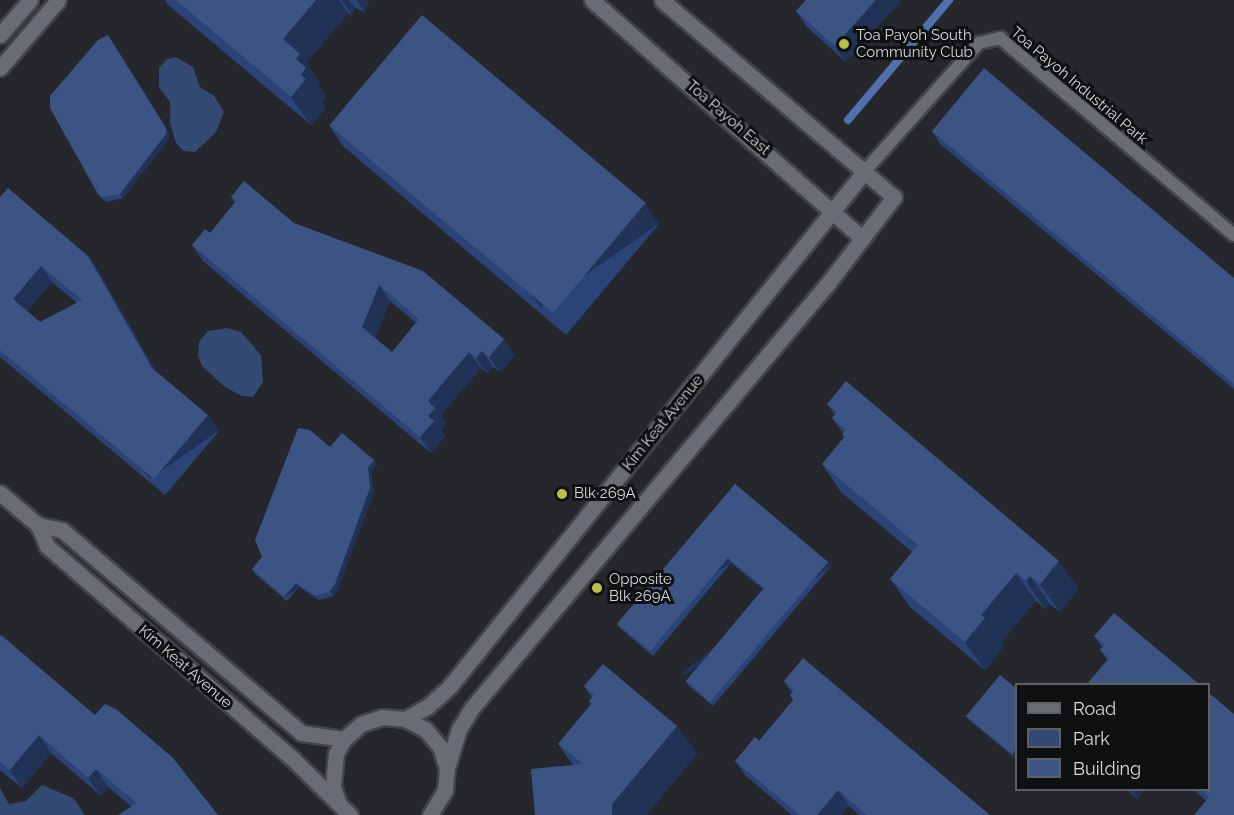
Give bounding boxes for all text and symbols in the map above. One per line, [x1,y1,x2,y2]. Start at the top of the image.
street label: Toa Payoh Industrial Park [1007,23,1151,149]
place label: Toa Payoh South Community Club [856,26,973,61]
marker: Toa Payoh South Community Club [837,37,851,51]
street label: Toa Payoh East [683,77,773,159]
street label: Kim Keat Avenue [619,371,707,475]
place label: Blk 269A [574,485,636,503]
marker: Blk 269A [555,487,569,501]
place label: Opposite Blk 269A [609,570,672,605]
marker: Opposite Blk 269A [590,581,604,595]
street label: Kim Keat Avenue [135,621,235,713]
legend [1015,683,1210,791]
text: Road [1073,698,1116,719]
text: Park [1073,728,1110,749]
text: Building [1073,758,1141,779]

